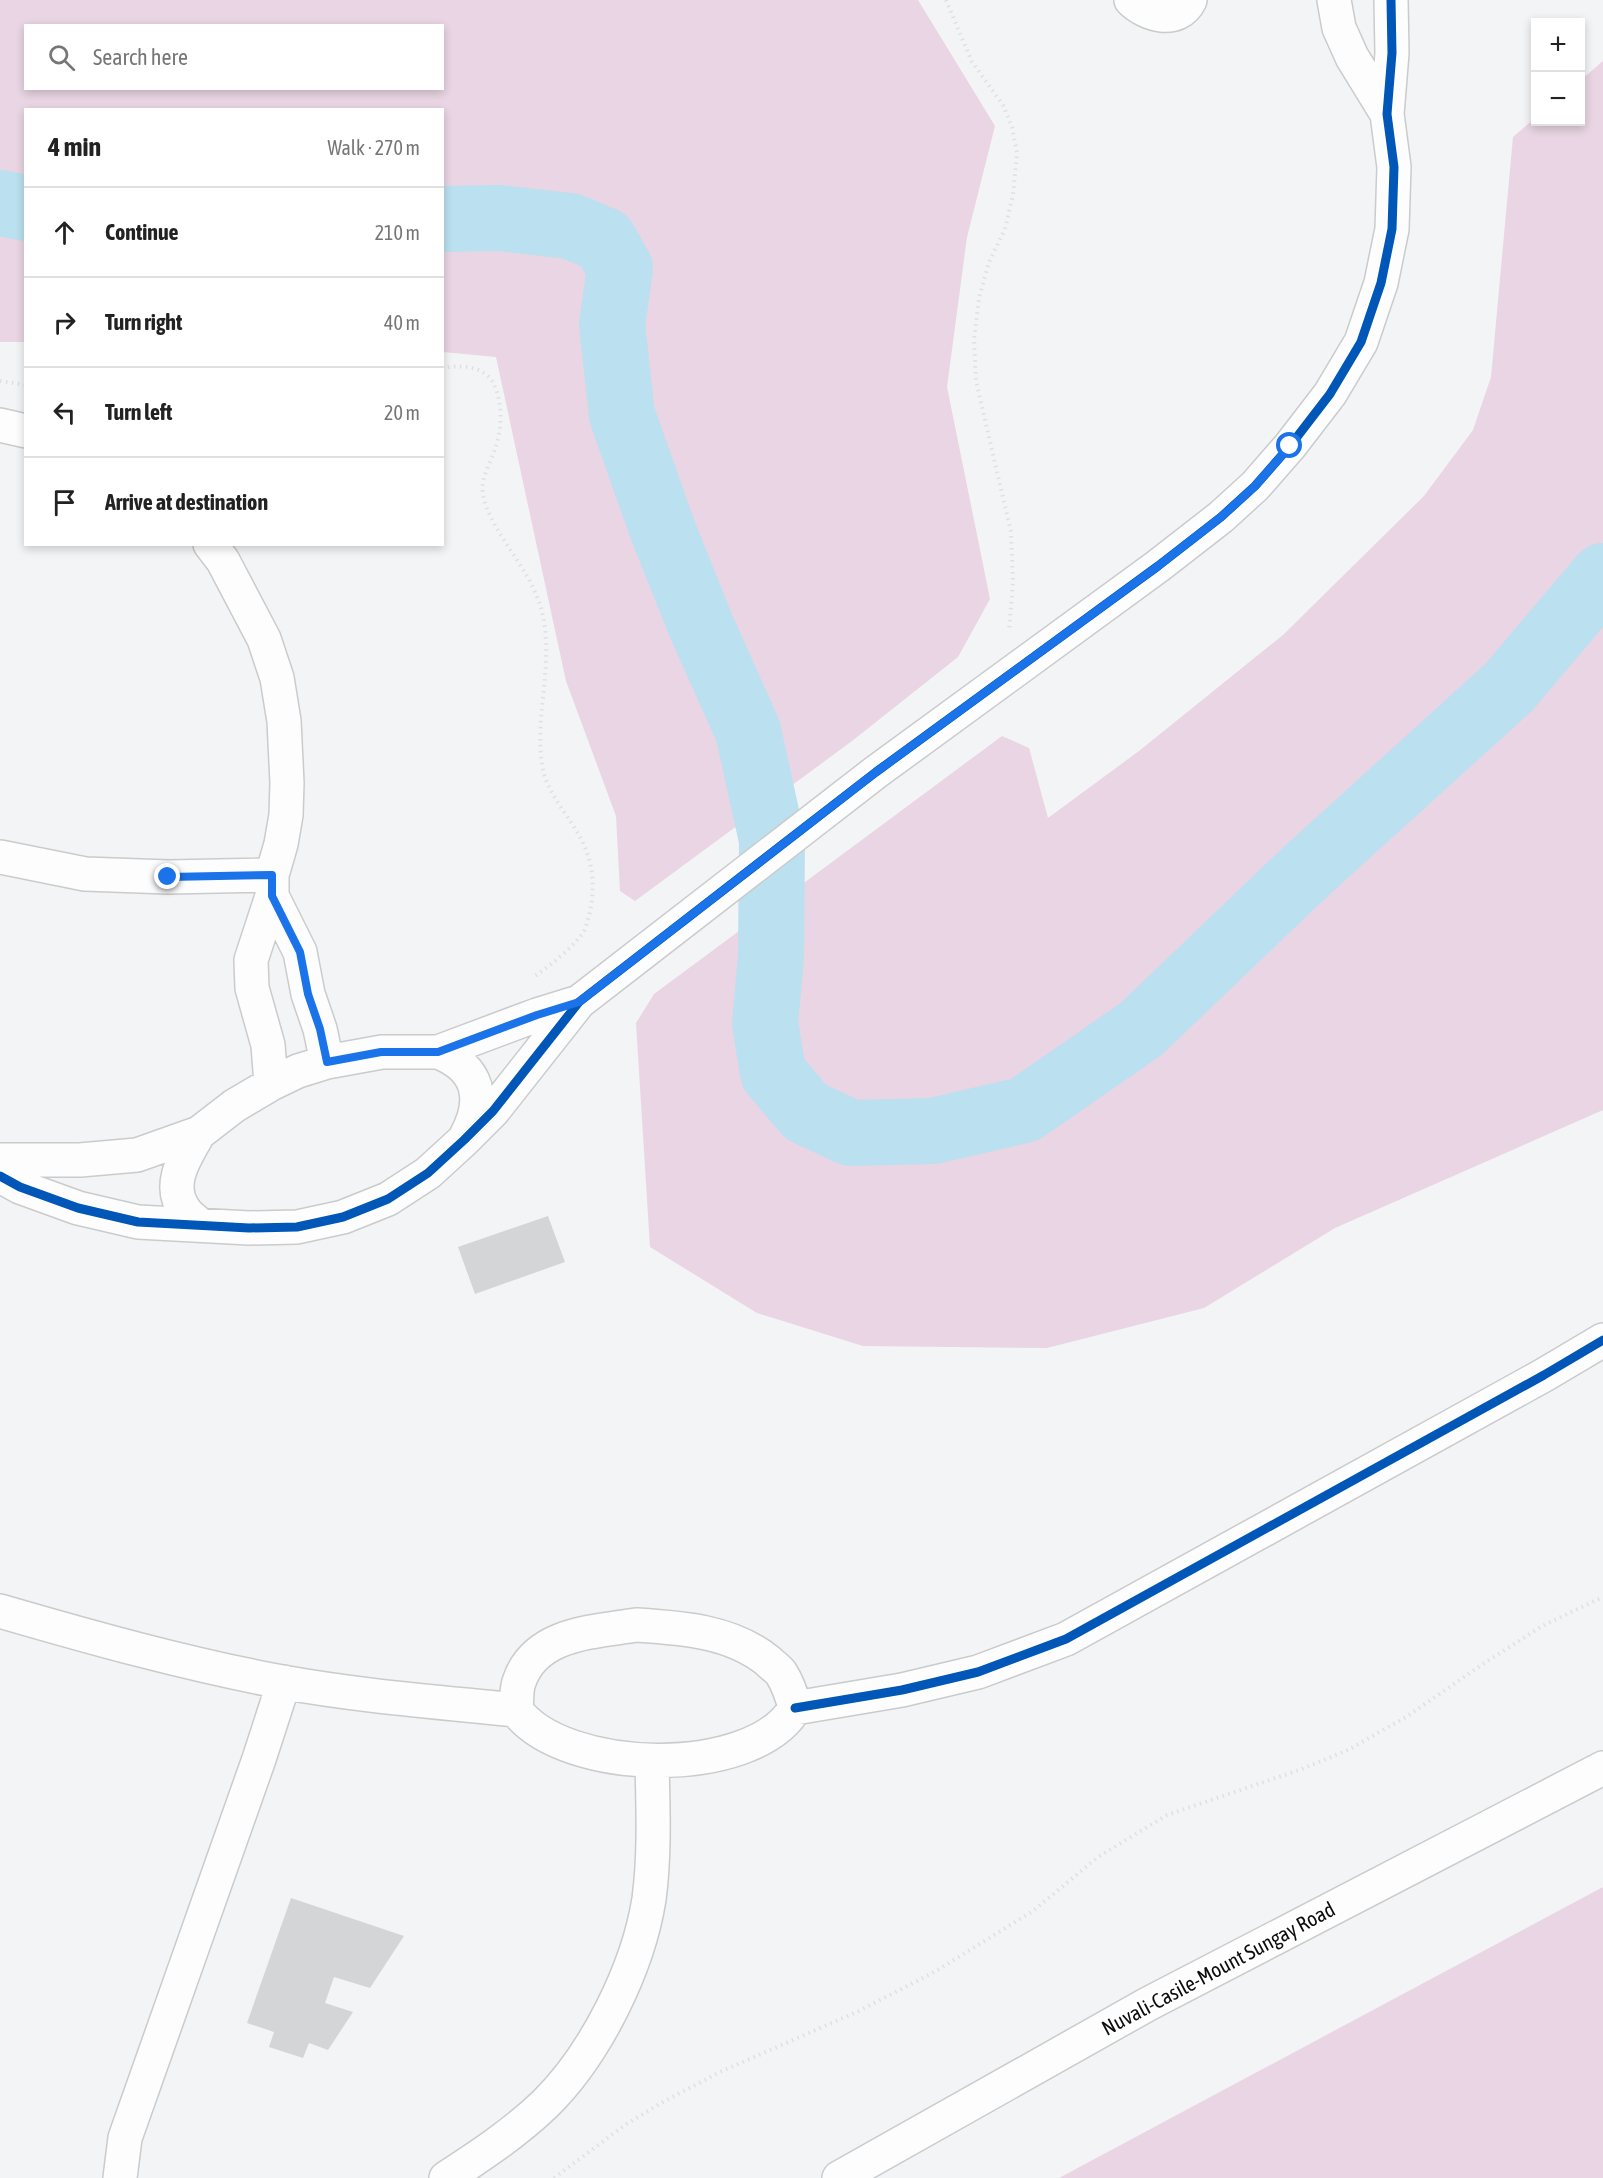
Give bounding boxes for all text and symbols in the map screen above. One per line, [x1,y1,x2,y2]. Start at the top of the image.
map controls [1531,18,1585,126]
button: + [1531,18,1585,72]
search box [24,24,444,90]
icon: search [45,41,78,74]
text: Search here [93,44,188,70]
button: − [1531,72,1585,126]
text: 4 min [48,132,101,162]
text: Walk · 270 m [328,136,420,159]
icon: ahead [48,216,81,249]
text: Continue [105,219,179,245]
text: 210 m [375,221,420,244]
icon: right [48,306,81,339]
text: Turn right [105,309,182,335]
text: 40 m [384,311,420,334]
icon: left [48,396,81,429]
text: Turn left [105,399,172,425]
text: 20 m [384,401,420,424]
route start [1276,432,1302,458]
icon: arrive [48,486,81,519]
text: Arrive at destination [105,489,268,515]
route end [154,863,180,889]
street label: Nuvali-Casile-Mount Sungay Road [1097,1896,1339,2040]

